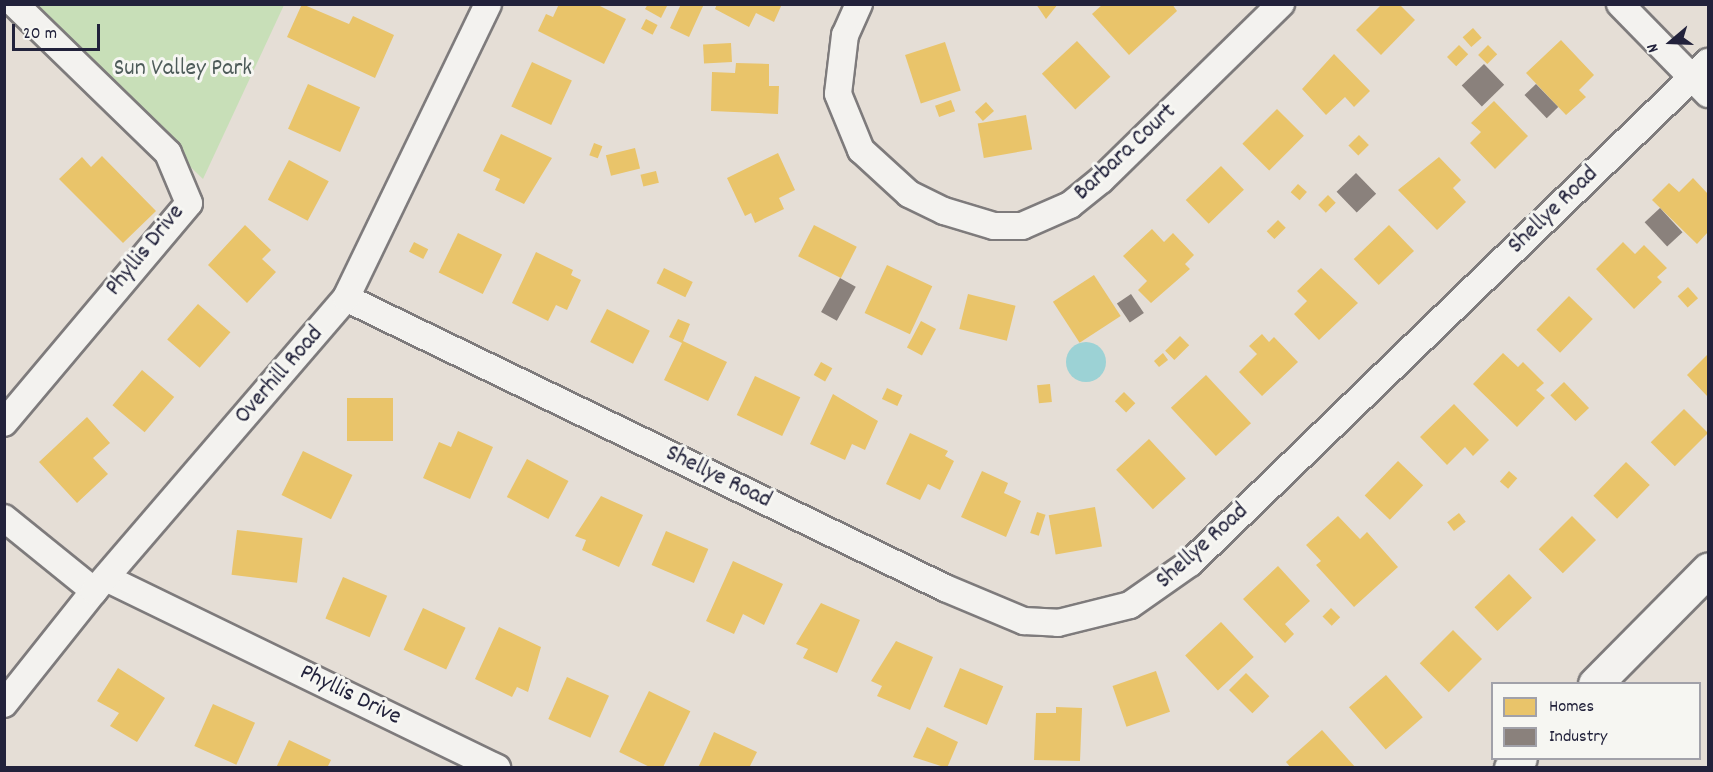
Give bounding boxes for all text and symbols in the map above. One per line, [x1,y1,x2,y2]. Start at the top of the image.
scale bar [15,12,104,50]
north arrow [1641,12,1701,72]
text: 20 m [23,22,57,47]
text: N [1641,41,1666,56]
park label: Sun Valley Park [114,56,252,84]
street label: Barbara Court [1069,98,1183,208]
street label: Shellye Road [1503,161,1605,261]
street label: Phyllis Drive [100,199,192,303]
street label: Overhill Road [230,321,330,431]
street label: Shellye Road [660,440,776,516]
street label: Shellye Road [1151,498,1255,596]
street label: Phyllis Drive [295,659,405,733]
legend [1491,682,1701,760]
text: Homes [1549,695,1594,720]
text: Industry [1549,725,1607,750]

